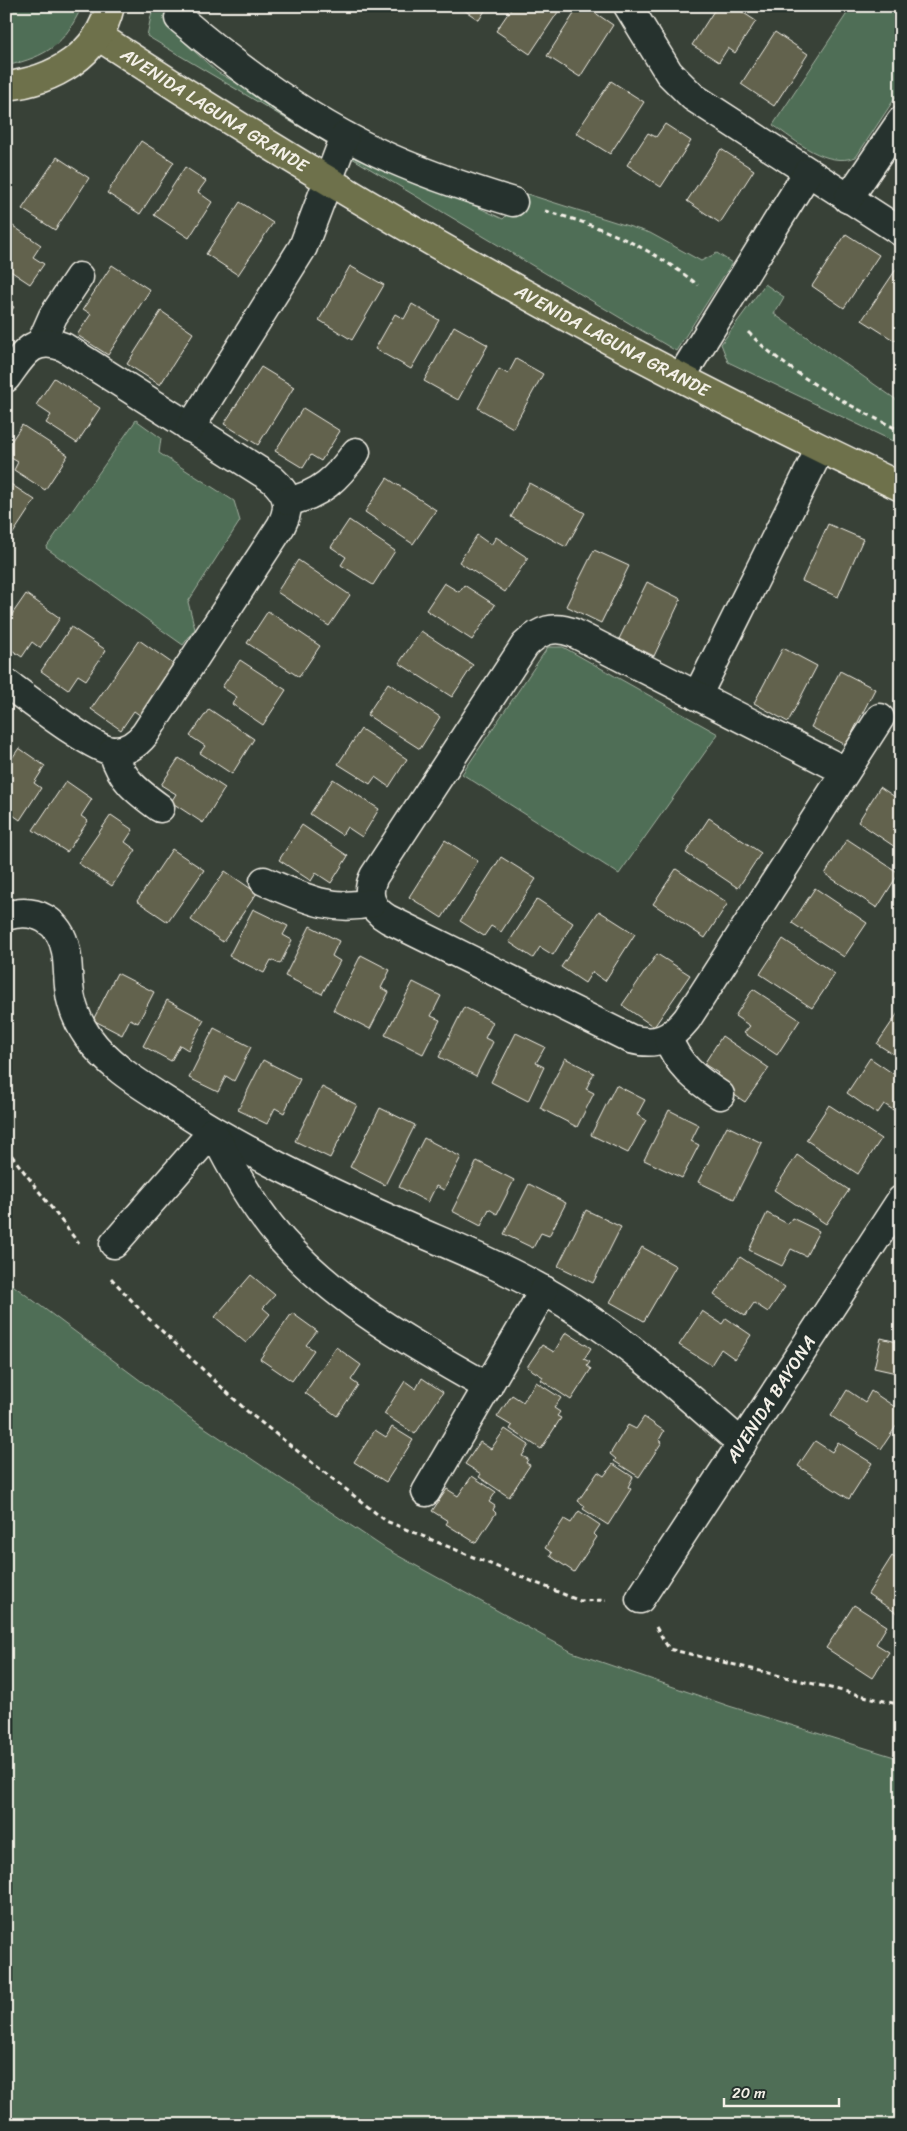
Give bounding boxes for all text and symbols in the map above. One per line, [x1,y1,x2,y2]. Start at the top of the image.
street label: AVENIDA LAGUNA GRANDE [113,38,316,182]
street label: AVENIDA LAGUNA GRANDE [508,275,716,406]
street label: AVENIDA BAYONA [717,1329,825,1470]
scale bar [724,2076,840,2108]
text: 20 m [732,2080,766,2106]

